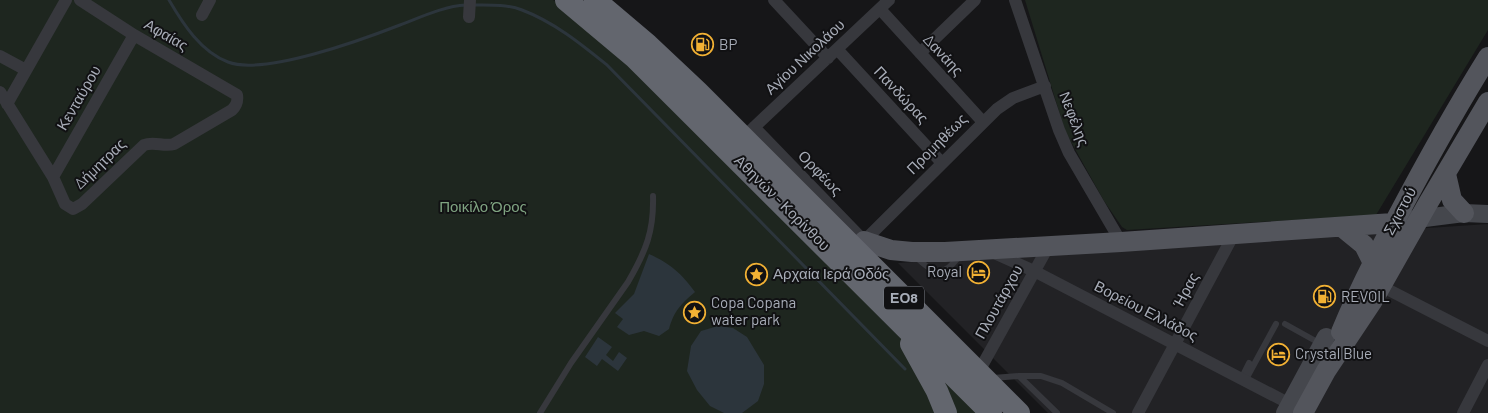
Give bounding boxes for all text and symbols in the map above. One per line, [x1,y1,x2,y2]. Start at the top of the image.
street label: Αφαίας [141,14,192,54]
street label: Αγίου Νικολάου [761,15,848,98]
street label: Δανάης [920,30,967,79]
fuel station icon: BP [691,33,715,57]
place label: BP [719,35,737,53]
street label: Κενταύρου [52,62,104,133]
street label: Πανδώρας [871,62,933,127]
street label: Νεφέλης [1056,89,1094,148]
street label: Προμηθέως [902,109,970,177]
street label: Δήμητρας [70,134,129,192]
street label: Ορφέως [795,146,846,199]
street label: Αθηνών - Κορίνθου [731,151,834,254]
street label: Σχιστού [1379,183,1419,238]
park label: Ποικίλο Όρος [439,197,527,215]
hotel icon: Royal [966,260,990,284]
street label: Πλουτάρχου [970,261,1026,342]
place icon: Αρχαία Ιερά Οδός [745,262,769,286]
place label: Royal [927,262,962,280]
place label: Αρχαία Ιερά Οδός [773,264,889,282]
street label: Ήρας [1168,269,1202,311]
street label: Βορείου Ελλάδος [1092,276,1201,344]
fuel station icon: REVOIL [1313,285,1337,309]
road number: ΕΟ8 [884,286,924,310]
place label: REVOIL [1341,287,1390,305]
place label: Copa Copana water park [711,293,796,328]
place icon: Copa Copana water park [683,300,707,324]
hotel icon: Crystal Blue [1267,342,1291,366]
place label: Crystal Blue [1295,344,1372,362]

